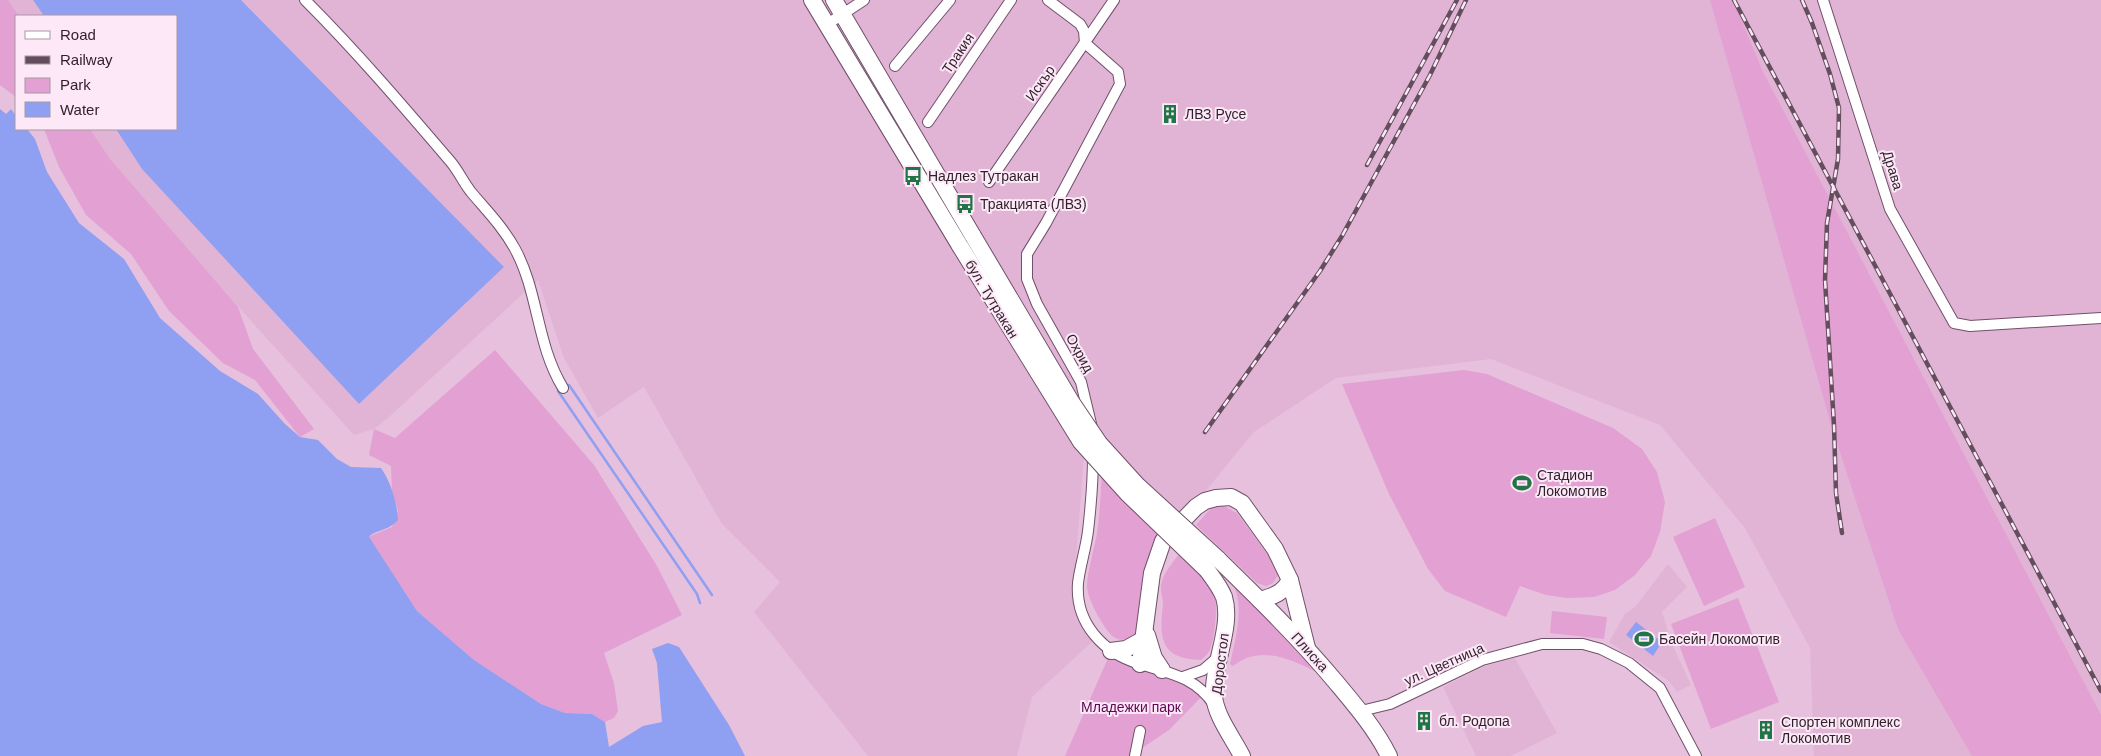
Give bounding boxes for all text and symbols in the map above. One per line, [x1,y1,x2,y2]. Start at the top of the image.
legend [15,15,178,130]
text: Road [60,26,96,43]
street label: Тракия [939,30,977,76]
text: Railway [60,51,113,68]
street label: Искър [1022,62,1058,104]
text: Park [60,76,91,93]
text: Water [60,101,99,118]
building icon: ЛВЗ Русе [1159,103,1181,125]
place label: ЛВЗ Русе [1185,106,1247,122]
street label: Драва [1879,148,1907,192]
bus stop icon: Надлез Тутракан [902,165,924,187]
place label: Надлез Тутракан [928,168,1039,184]
bus stop icon: Тракцията (ЛВЗ) [954,193,976,215]
place label: Тракцията (ЛВЗ) [980,196,1087,212]
street label: бул. Тутракан [962,257,1022,341]
street label: Охрид [1063,331,1097,375]
place label: Стадион Локомотив [1537,467,1607,499]
sports icon: Стадион Локомотив [1511,472,1533,494]
sports icon: Басейн Локомотив [1633,628,1655,650]
street label: Плиска [1288,629,1332,675]
place label: Басейн Локомотив [1659,631,1780,647]
street label: Доростол [1208,632,1232,696]
street label: ул. Цветница [1402,639,1486,689]
park label: Младежки парк [1081,699,1182,715]
building icon: бл. Родопа [1413,710,1435,732]
place label: бл. Родопа [1439,713,1510,729]
place label: Спортен комплекс Локомотив [1781,714,1900,746]
building icon: Спортен комплекс Локомотив [1755,719,1777,741]

